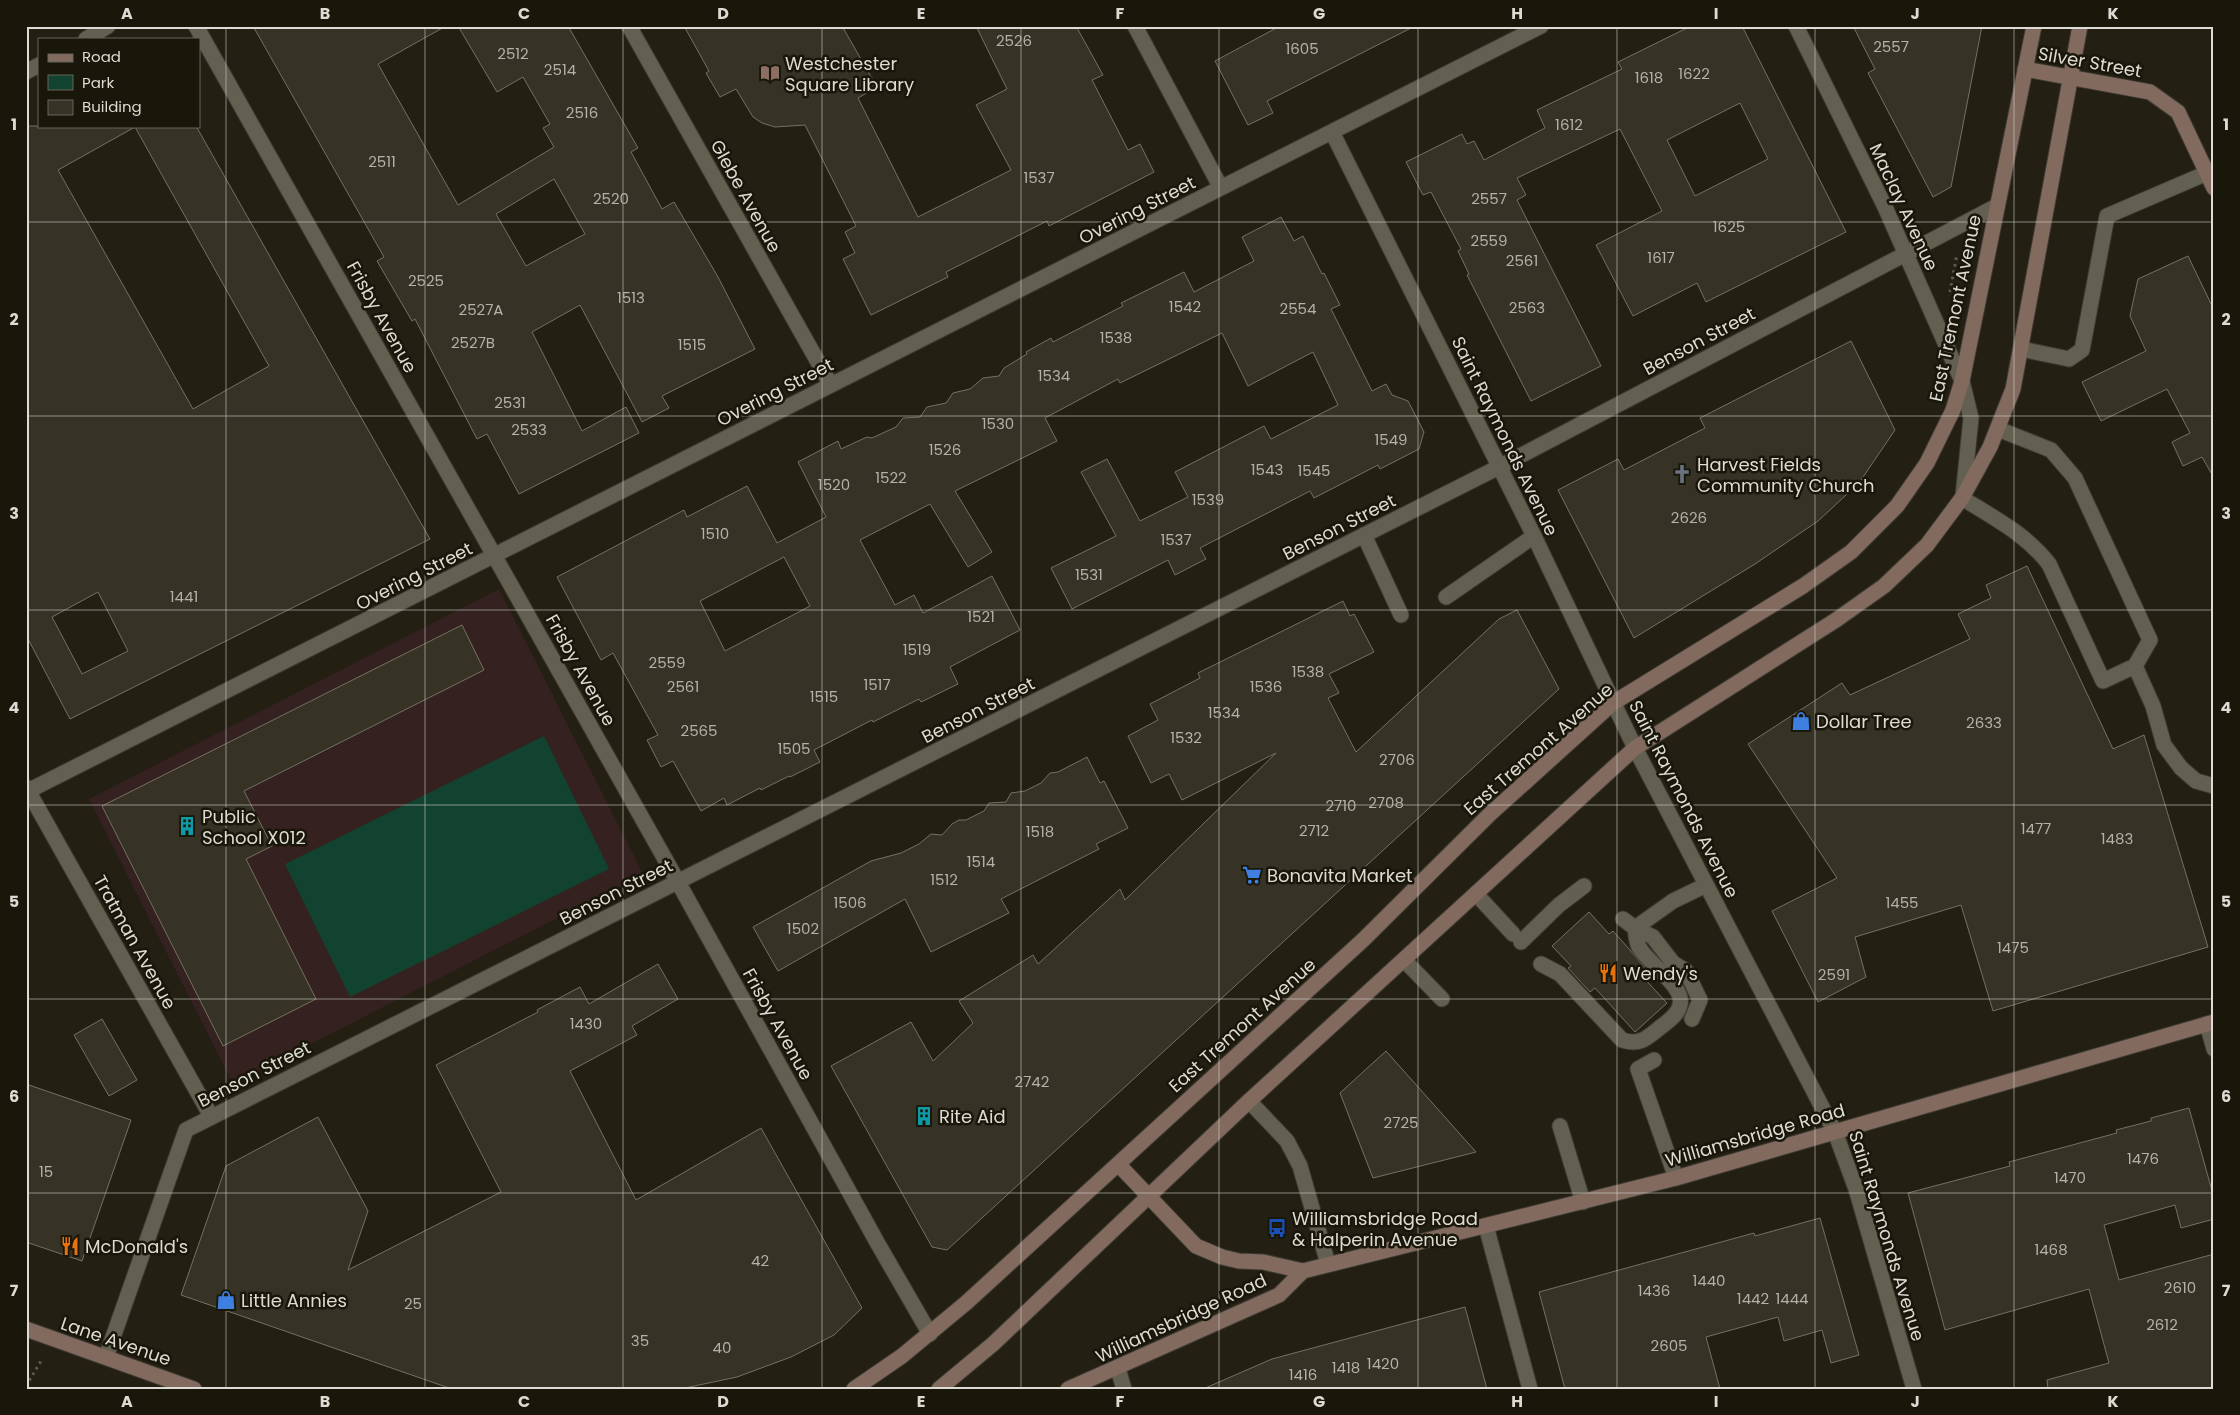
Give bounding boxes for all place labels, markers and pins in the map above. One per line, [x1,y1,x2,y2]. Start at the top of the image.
place label: Westchester Square Library [785,51,914,97]
library icon: Westchester Square Library [759,62,781,84]
place label: Harvest Fields Community Church [1697,452,1875,498]
church icon: Harvest Fields Community Church [1671,463,1693,485]
place label: Dollar Tree [1816,709,1912,734]
shop icon: Dollar Tree [1790,710,1812,732]
place label: Public School X012 [202,804,306,850]
building icon: Public School X012 [176,815,198,837]
place label: Bonavita Market [1267,863,1413,888]
supermarket icon: Bonavita Market [1241,864,1263,886]
place label: Wendy's [1623,961,1698,986]
restaurant icon: Wendy's [1597,962,1619,984]
place label: Rite Aid [939,1104,1006,1129]
building icon: Rite Aid [913,1105,935,1127]
place label: Williamsbridge Road & Halperin Avenue [1292,1206,1478,1252]
bus stop icon: Williamsbridge Road & Halperin Avenue [1266,1217,1288,1239]
place label: McDonald's [85,1234,188,1259]
restaurant icon: McDonald's [59,1235,81,1257]
place label: Little Annies [241,1288,347,1313]
shop icon: Little Annies [215,1289,237,1311]

